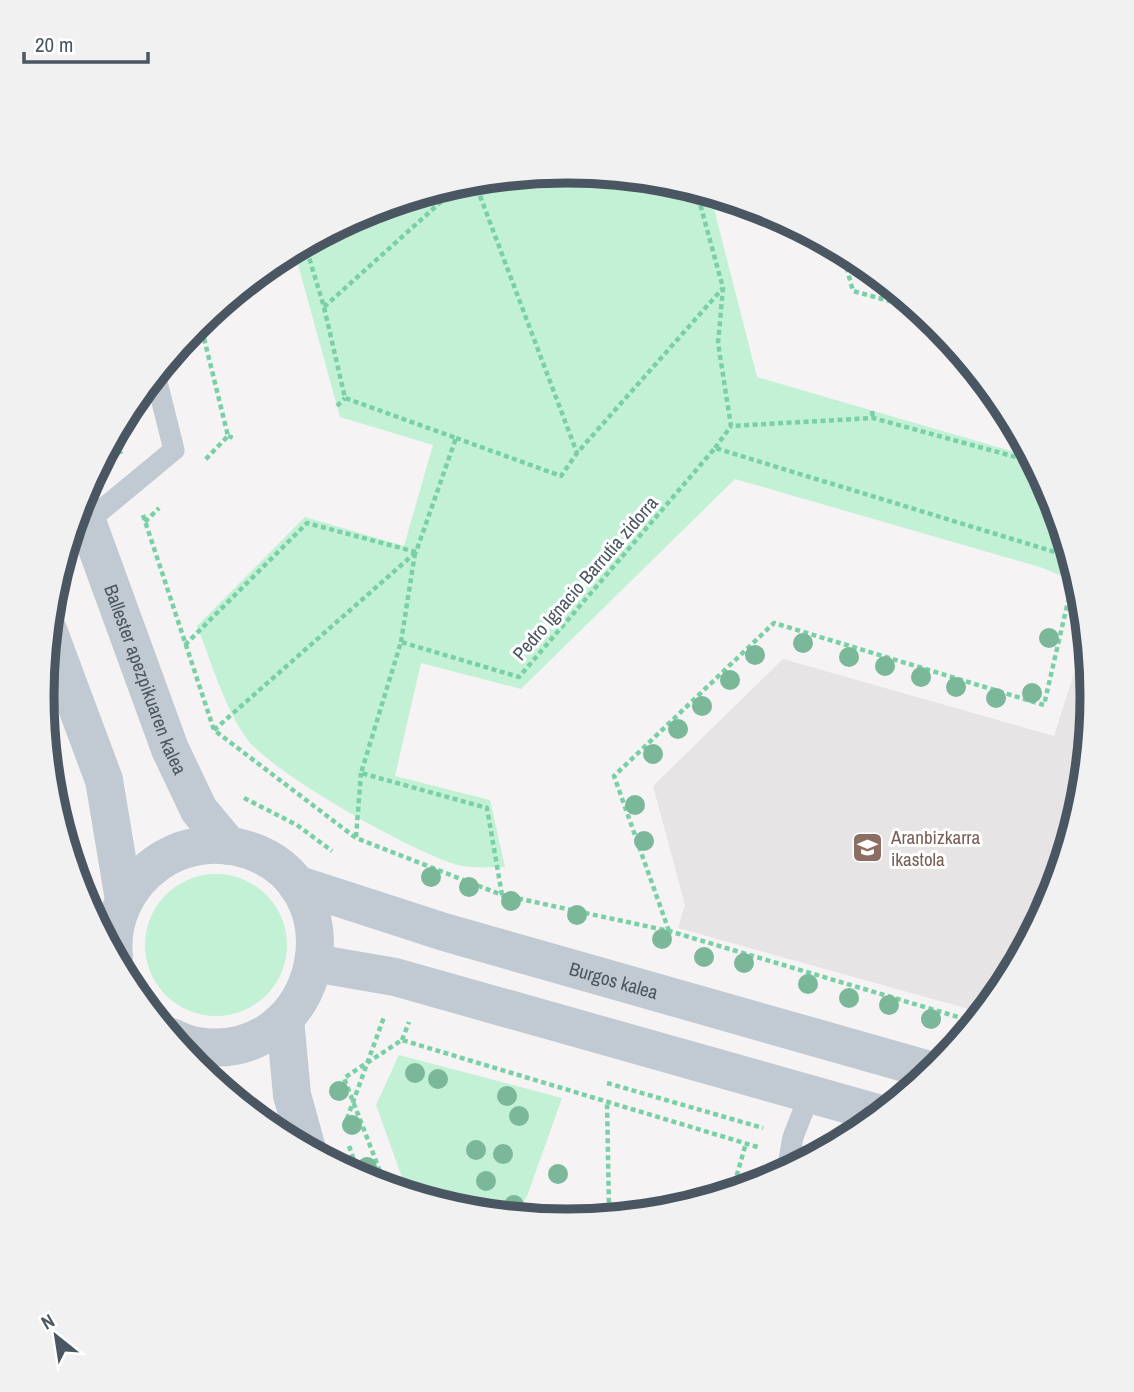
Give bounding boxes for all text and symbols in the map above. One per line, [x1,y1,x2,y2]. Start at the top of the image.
scale bar [24,21,149,65]
text: 20 m [35,30,73,59]
street label: Pedro Ignacio Barrutia zidorra [506,490,664,666]
street label: Ballester apezpikuaren kalea [98,581,193,779]
place label: Aranbizkarra ikastola [890,824,981,872]
school or university icon: Aranbizkarra ikastola [851,831,885,865]
street label: Burgos kalea [566,955,661,1005]
north arrow [21,1301,91,1371]
text: N [36,1307,59,1335]

